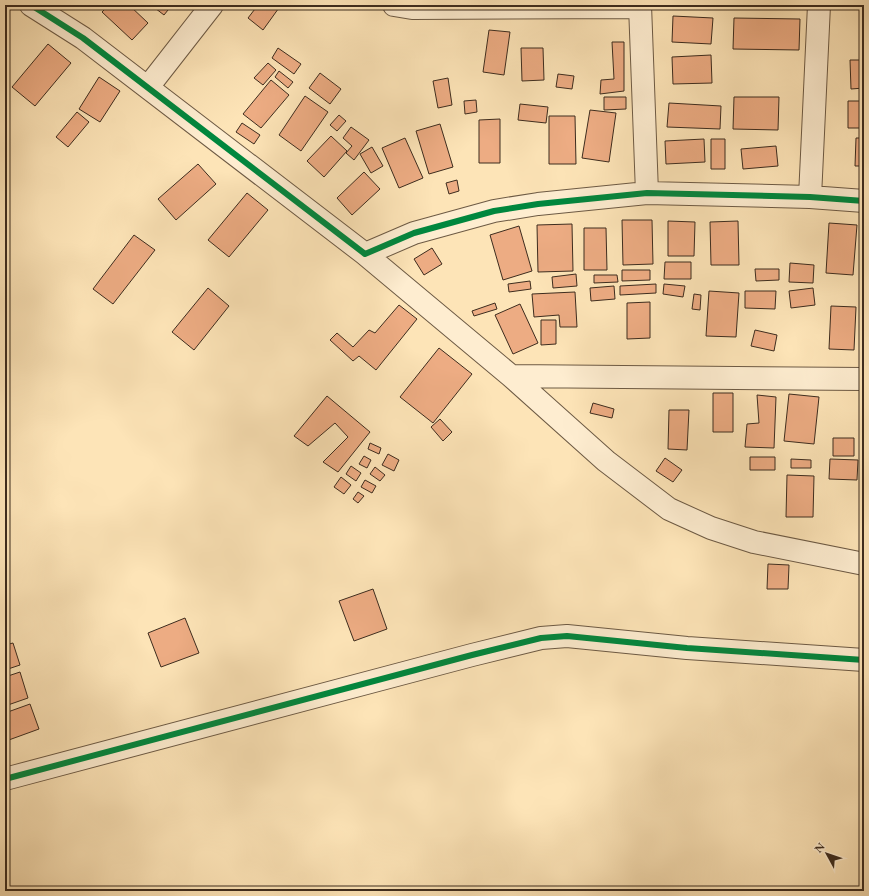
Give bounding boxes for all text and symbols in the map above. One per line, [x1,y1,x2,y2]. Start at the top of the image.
north arrow [807,834,847,874]
text: N [811,840,828,855]

